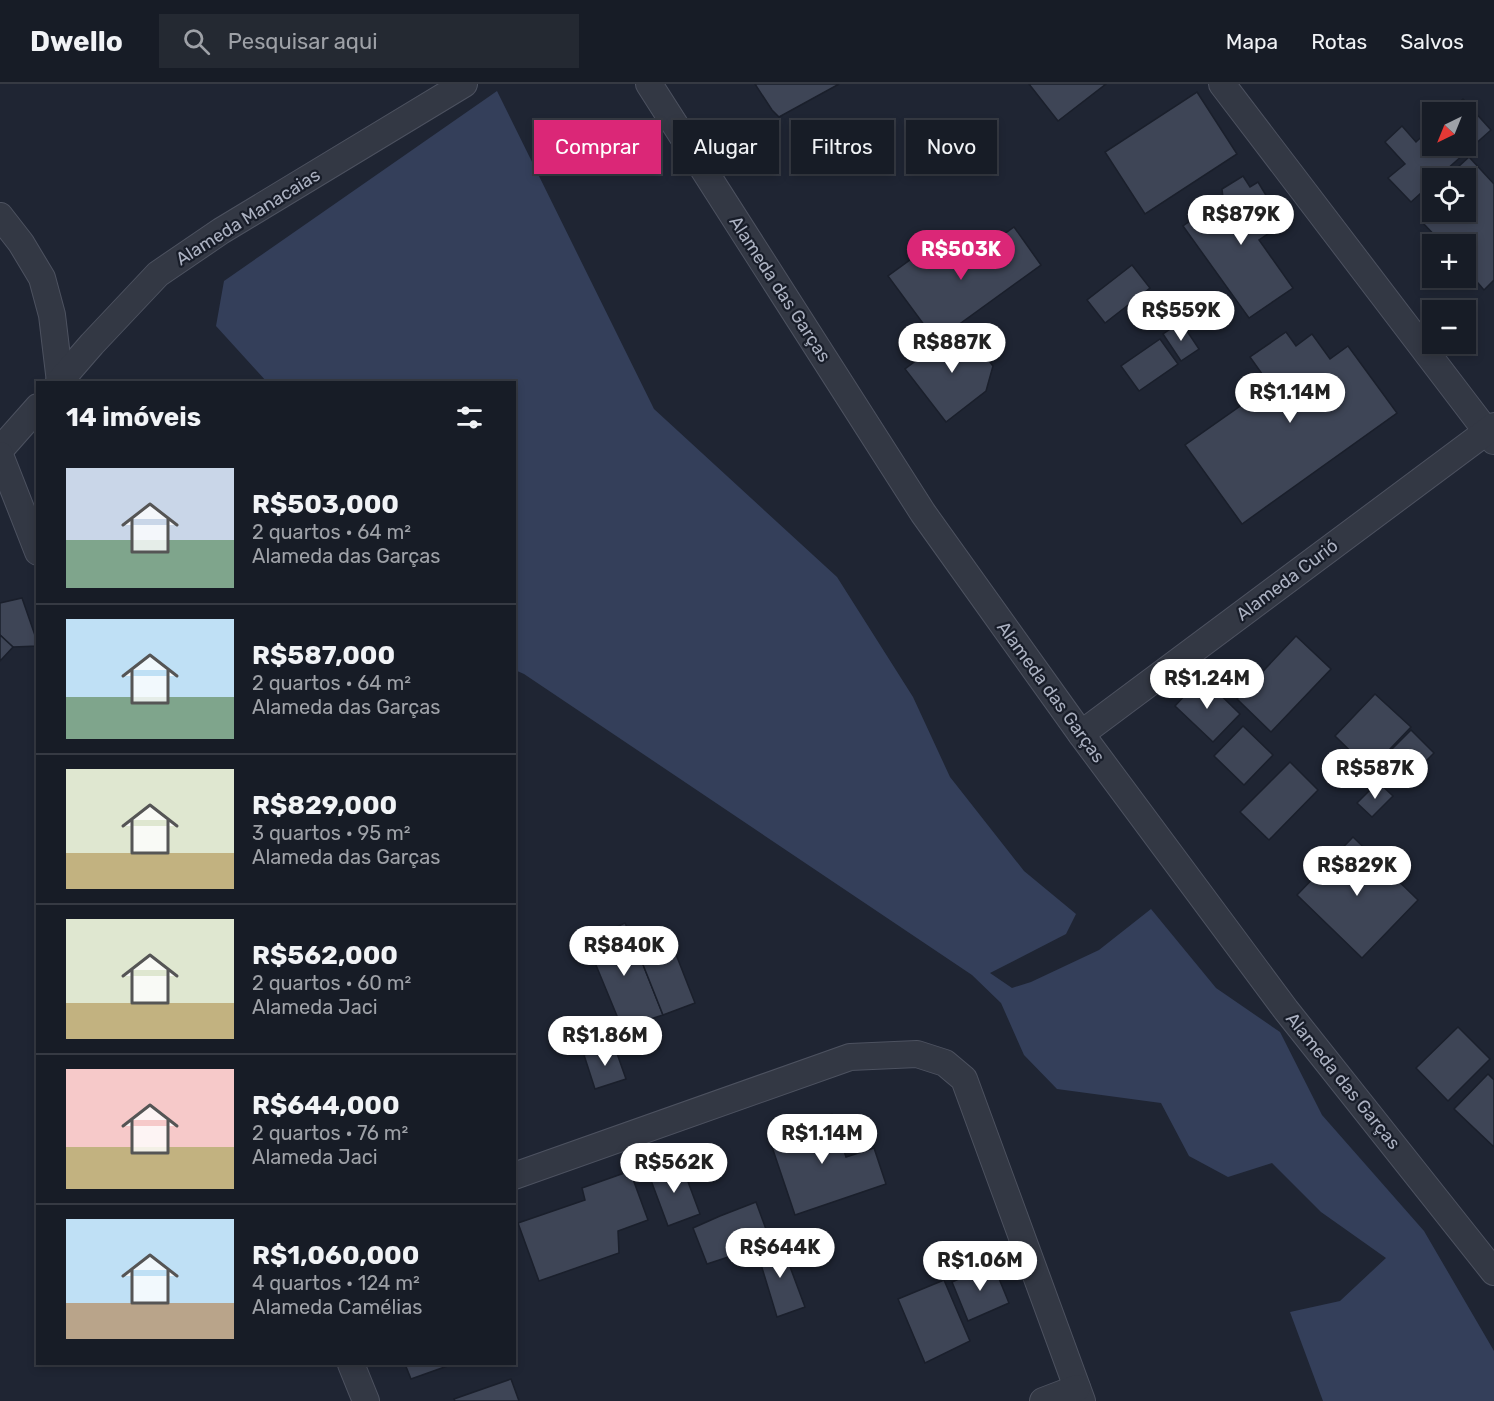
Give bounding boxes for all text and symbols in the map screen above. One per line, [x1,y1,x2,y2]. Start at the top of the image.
search box [159,14,579,68]
text: Dwello [30,25,123,58]
icon: search [180,25,213,58]
text: Pesquisar aqui [228,28,377,55]
text: Mapa [1226,29,1278,54]
text: Rotas [1311,29,1367,54]
text: Salvos [1400,29,1464,54]
north arrow [1422,102,1476,156]
map controls [1422,102,1476,354]
chip: Comprar [534,120,661,174]
chip: Alugar [673,120,779,174]
chip: Filtros [791,120,894,174]
chip: Novo [906,120,997,174]
street label: Alameda Manacaias [172,164,324,270]
button: locate [1422,168,1476,222]
pin: R$879K [1192,195,1290,246]
text: R$879K [1202,202,1280,226]
street label: Alameda das Garças [725,212,835,366]
pin: R$503K [912,230,1010,281]
button: + [1422,234,1476,288]
text: R$503K [921,237,1001,261]
pin: R$559K [1132,291,1230,342]
text: R$559K [1141,298,1221,322]
button: − [1422,300,1476,354]
pin: R$887K [903,323,1001,374]
text: R$887K [913,330,991,354]
pin: R$1.14M [1235,373,1345,424]
text: R$1.14M [1249,380,1331,404]
icon: filters [453,401,486,434]
text: 14 imóveis [66,402,201,433]
text: R$503,000 [252,489,399,520]
icon: home [114,492,186,564]
text: 2 quartos · 64 m² [252,520,411,544]
street label: Alameda Curió [1232,535,1342,625]
text: Alameda das Garças [252,544,441,568]
street label: Alameda das Garças [992,617,1110,767]
text: R$587,000 [252,640,395,671]
icon: home [114,643,186,715]
pin: R$1.24M [1152,659,1262,710]
text: R$1.24M [1164,666,1250,690]
text: 2 quartos · 64 m² [252,671,411,695]
text: Alameda das Garças [252,695,441,719]
pin: R$587K [1326,749,1424,800]
text: R$587K [1336,756,1414,780]
text: R$829,000 [252,790,397,821]
icon: home [114,793,186,865]
text: 3 quartos · 95 m² [252,821,411,845]
text: Alameda das Garças [252,845,441,869]
pin: R$829K [1308,846,1406,897]
text: R$829K [1317,853,1397,877]
pin: R$840K [575,926,673,977]
text: R$840K [583,933,665,957]
text: R$562,000 [252,940,398,971]
icon: home [114,943,186,1015]
text: 2 quartos · 60 m² [252,971,411,995]
text: Alameda Jaci [252,995,378,1019]
street label: Alameda das Garças [1281,1008,1405,1154]
pin: R$1.86M [550,1016,660,1067]
text: R$1.86M [562,1023,648,1047]
text: R$644,000 [252,1090,400,1121]
icon: home [114,1093,186,1165]
pin: R$1.14M [767,1114,877,1165]
text: 2 quartos · 76 m² [252,1121,408,1145]
text: R$1.14M [781,1121,863,1145]
pin: R$562K [625,1143,723,1194]
text: Alameda Jaci [252,1145,378,1169]
text: R$562K [634,1150,714,1174]
pin: R$644K [731,1228,829,1279]
text: R$644K [740,1235,820,1259]
text: R$1,060,000 [252,1240,419,1271]
pin: R$1.06M [925,1241,1035,1292]
icon: home [114,1243,186,1315]
text: R$1.06M [937,1248,1023,1272]
text: 4 quartos · 124 m² [252,1271,420,1295]
text: Alameda Camélias [252,1295,422,1319]

